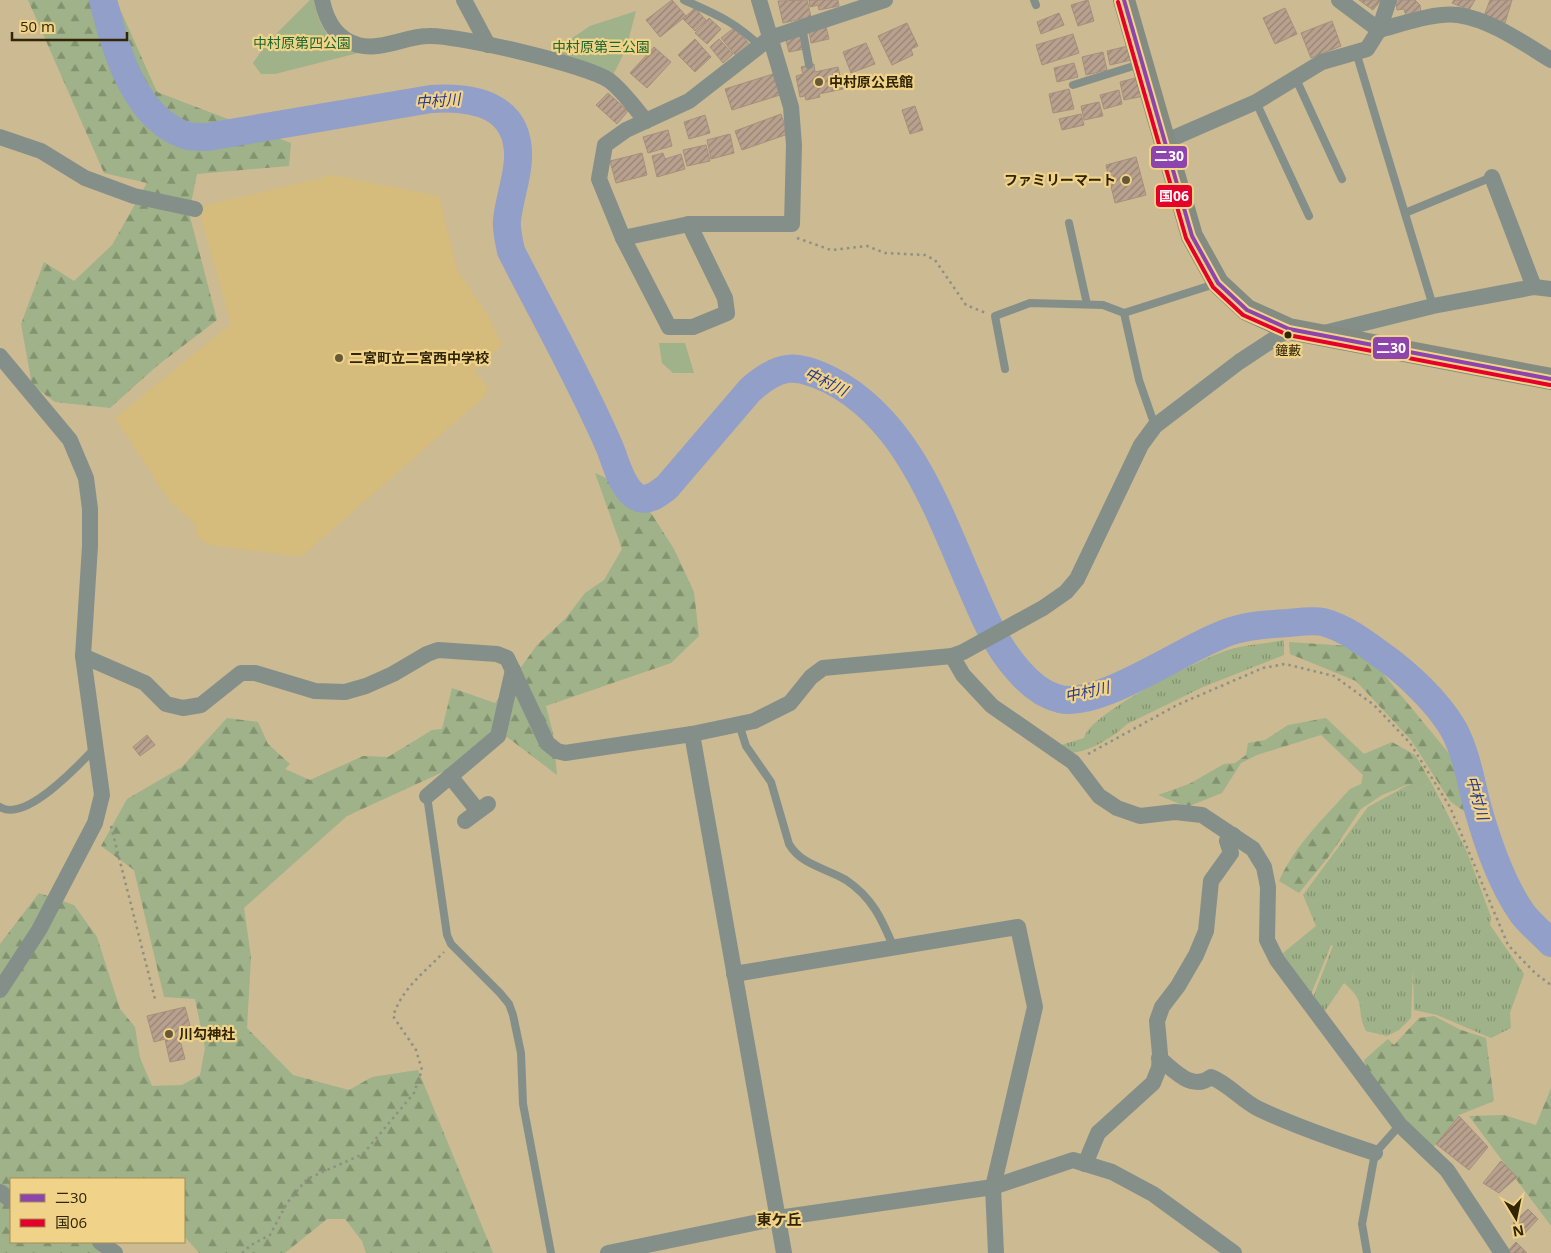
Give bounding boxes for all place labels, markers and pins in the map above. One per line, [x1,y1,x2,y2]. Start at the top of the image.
place label: 中村原公民館 [829,72,913,91]
marker: 中村原公民館 [813,76,825,88]
place label: ファミリーマート [1004,170,1116,189]
marker: ファミリーマート [1120,174,1132,186]
marker: 鐘藪 [1283,330,1293,340]
place label: 鐘藪 [1275,341,1301,359]
place label: 二宮町立二宮西中学校 [349,348,489,367]
marker: 二宮町立二宮西中学校 [333,352,345,364]
place label: 川勾神社 [179,1024,235,1043]
marker: 川勾神社 [163,1028,175,1040]

